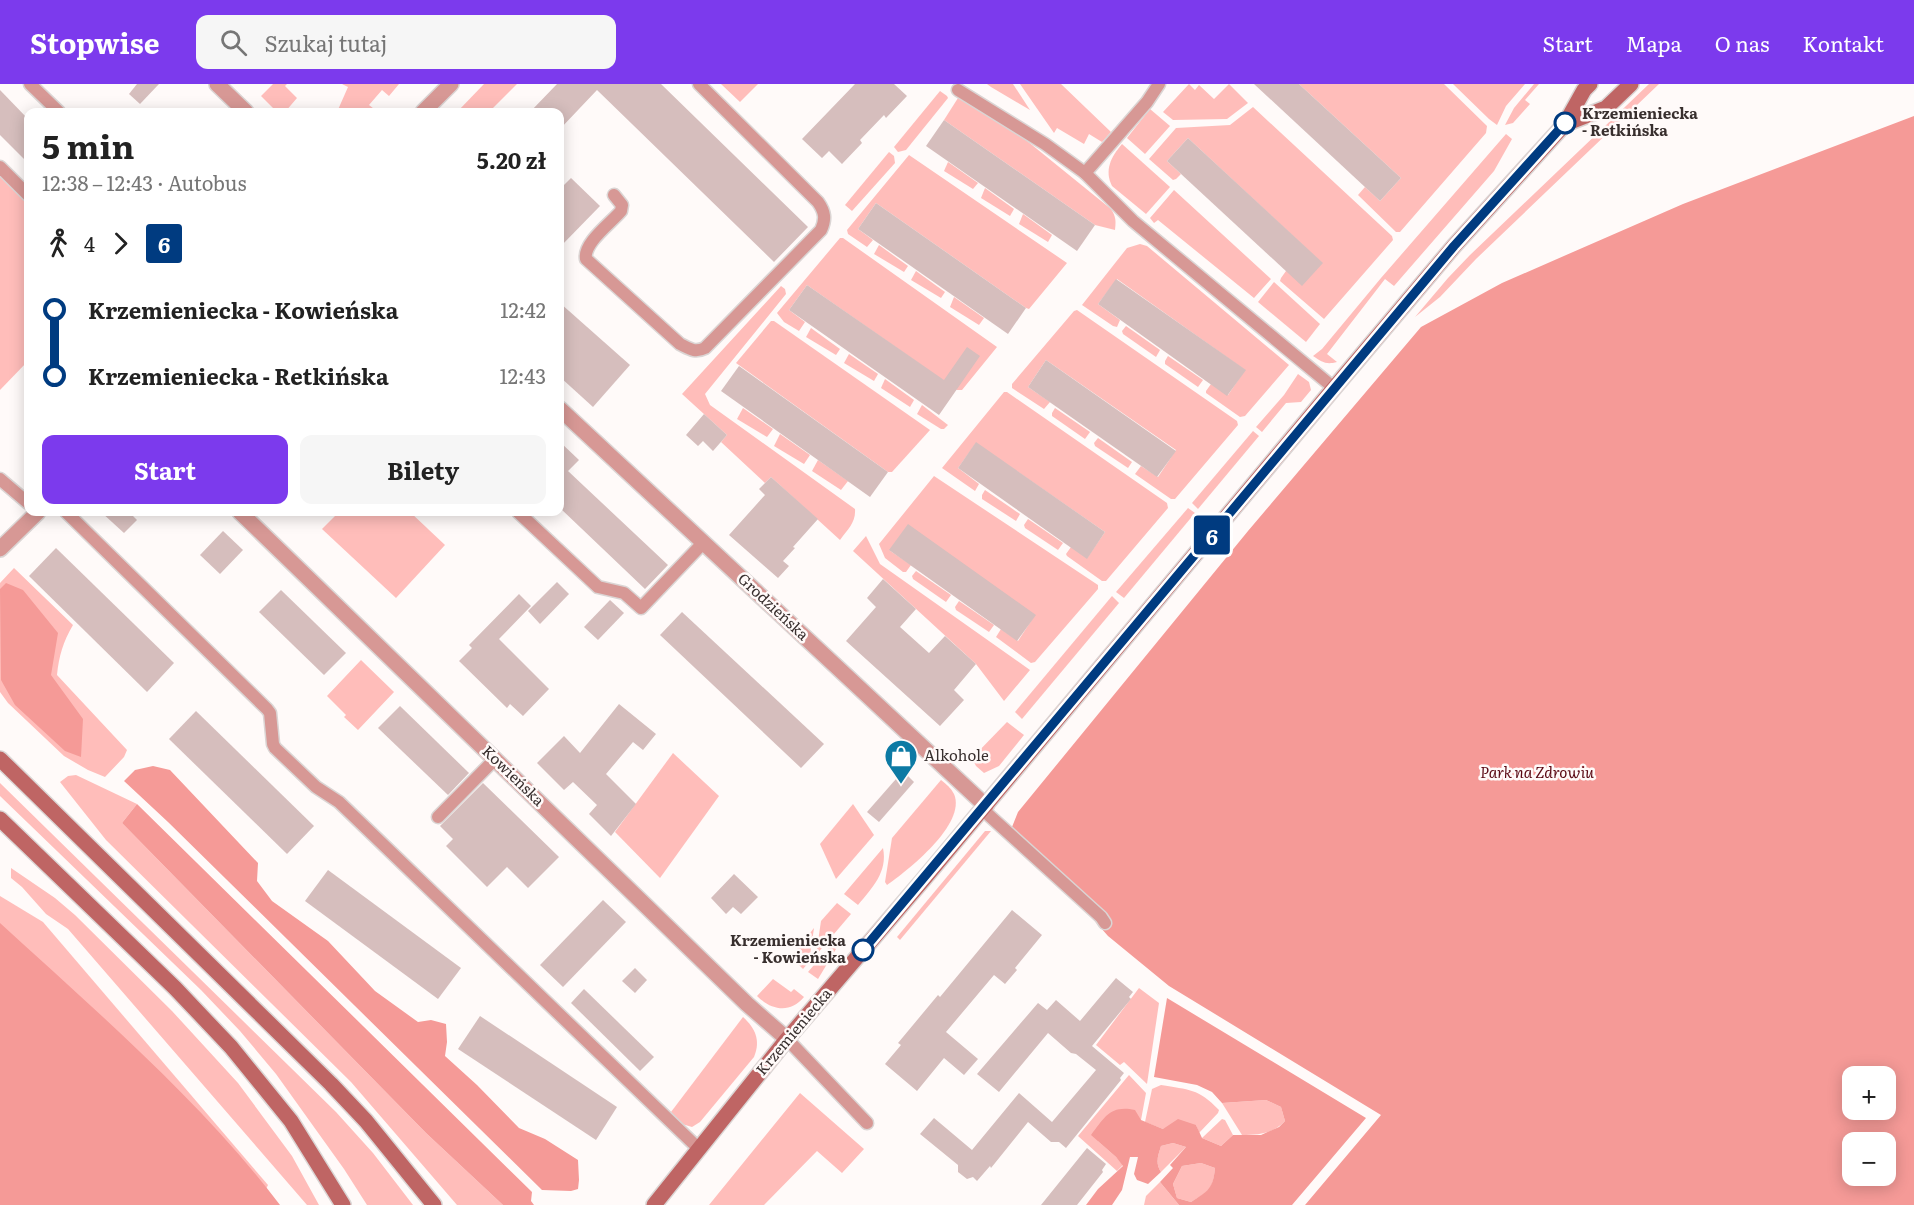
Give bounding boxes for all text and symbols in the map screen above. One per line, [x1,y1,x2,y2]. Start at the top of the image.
search box [196,15,616,69]
text: Stopwise [30,21,160,63]
icon: search [217,26,250,59]
text: Szukaj tutaj [265,26,387,59]
text: Start [1543,27,1593,58]
text: Mapa [1626,27,1682,58]
text: O nas [1715,27,1769,58]
text: Kontakt [1802,27,1884,58]
place label: Krzemieniecka - Retkińska [1582,101,1698,141]
marker: Krzemieniecka - Retkińska [1554,112,1576,134]
text: 5 min [42,120,134,169]
text: 5.20 zł [477,143,546,176]
text: 12:38 – 12:43 · Autobus [42,167,247,197]
icon: walk [42,227,75,260]
icon: forward [104,227,137,260]
text: 4 [84,228,95,258]
text: 6 [158,228,170,259]
text: Krzemieniecka - Kowieńska [88,293,398,326]
text: 12:42 [500,294,546,324]
text: Krzemieniecka - Retkińska [88,359,389,392]
text: 12:43 [500,360,546,390]
button: Start [42,435,288,504]
button: Bilety [300,435,546,504]
line badge: 6 [1192,516,1232,554]
text: 6 [1206,520,1218,551]
street label: Grodzieńska [733,567,815,646]
shop icon: Alkohole [883,738,919,785]
street label: Kowieńska [478,739,551,811]
place label: Alkohole [924,743,989,766]
park label: Park na Zdrowiu [1480,760,1594,783]
place label: Krzemieniecka - Kowieńska [730,928,846,968]
marker: Krzemieniecka - Kowieńska [852,939,874,961]
street label: Krzemieniecka [749,982,837,1080]
map controls [1842,1066,1896,1186]
button: + [1842,1066,1896,1120]
button: − [1842,1132,1896,1186]

